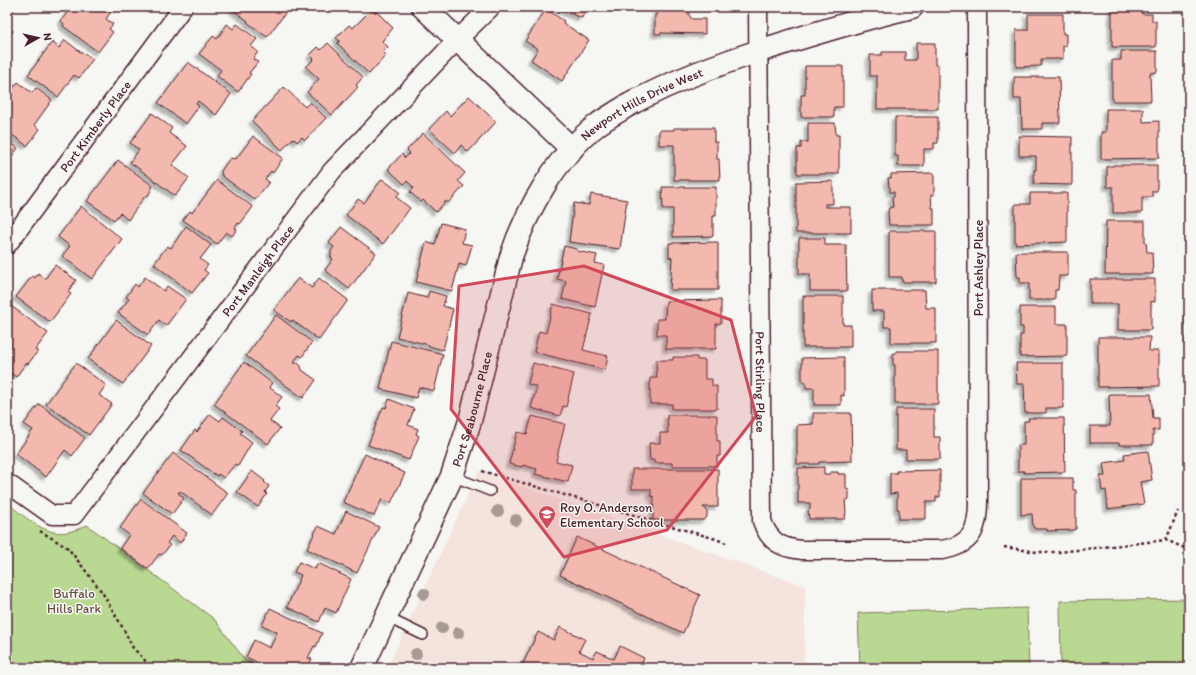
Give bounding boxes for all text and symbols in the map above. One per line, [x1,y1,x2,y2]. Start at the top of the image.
north arrow [18,18,58,58]
text: N [40,32,54,41]
street label: Newport Hills Drive West [577,65,705,144]
street label: Port Kimberly Place [57,78,134,175]
street label: Port Ashley Place [971,220,986,316]
street label: Port Manleigh Place [219,222,297,319]
street label: Port Stirling Place [753,331,768,433]
street label: Port Seabourne Place [449,350,495,469]
place label: Roy O. Anderson Elementary School [560,500,664,530]
school or university icon: Roy O. Anderson Elementary School [537,504,557,529]
park label: Buffalo Hills Park [47,586,101,616]

